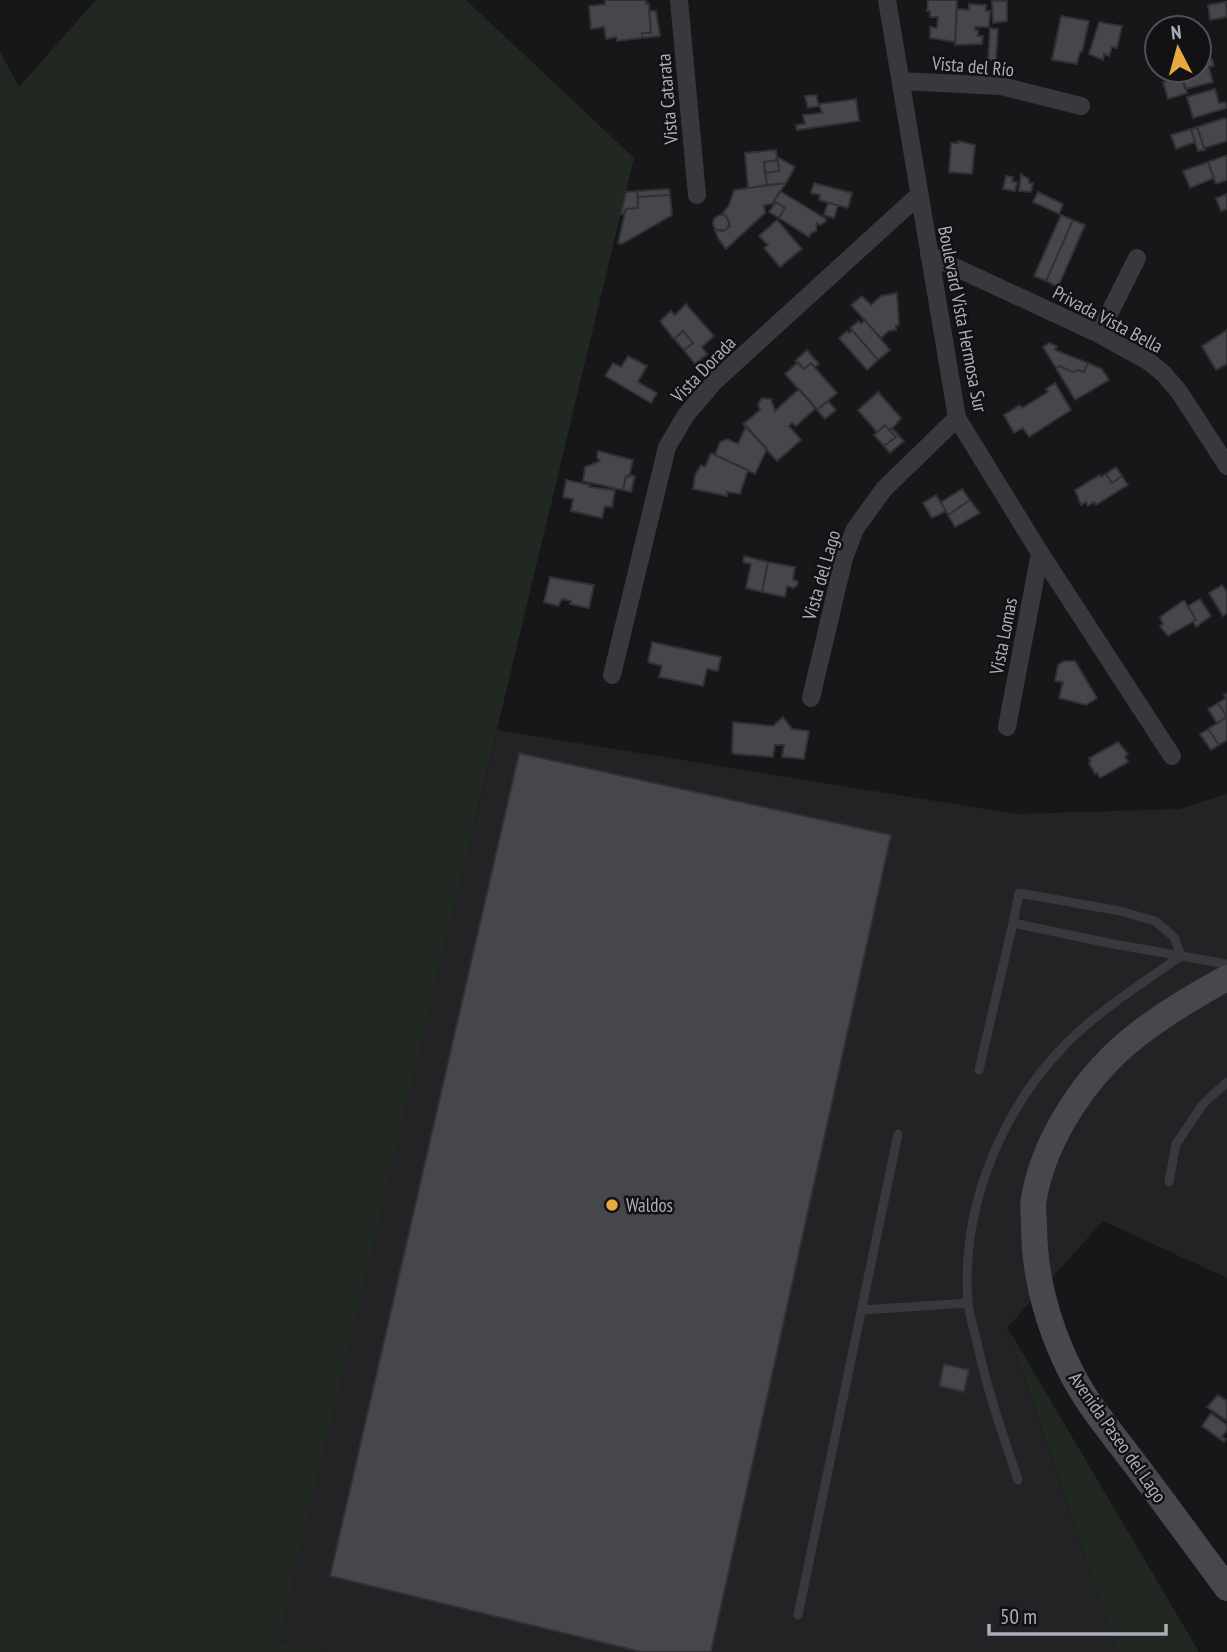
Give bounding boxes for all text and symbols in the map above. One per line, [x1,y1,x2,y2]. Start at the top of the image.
north arrow [1143,14,1213,84]
text: N [1170,20,1183,45]
street label: Vista del Río [930,50,1015,82]
street label: Vista Catarata [651,53,683,146]
street label: Boulevard Vista Hermosa Sur [933,224,993,415]
street label: Privada Vista Bella [1049,280,1167,358]
street label: Vista Dorada [665,331,740,408]
street label: Vista del Lago [796,527,845,624]
street label: Vista Lomas [984,596,1022,677]
place label: Waldos [626,1193,673,1217]
marker: Waldos [604,1197,620,1213]
street label: Avenida Paseo del Lago [1064,1367,1172,1507]
scale bar [989,1592,1166,1636]
text: 50 m [1000,1603,1037,1630]

